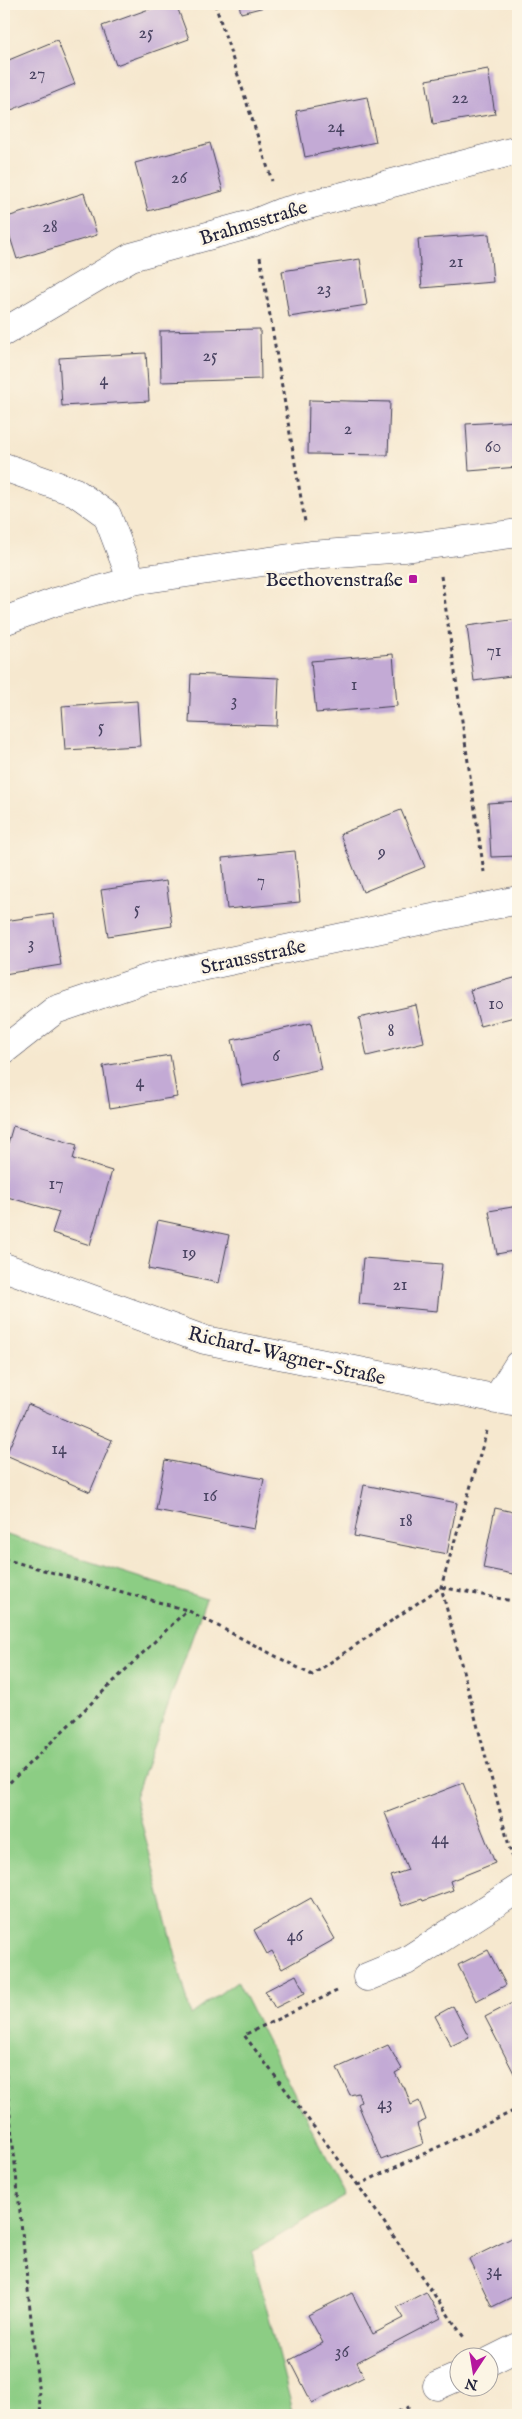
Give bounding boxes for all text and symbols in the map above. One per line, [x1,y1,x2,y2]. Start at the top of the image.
house number: 25 [139,22,154,45]
house number: 27 [29,63,45,86]
house number: 22 [452,87,468,110]
house number: 24 [327,116,345,139]
house number: 26 [171,167,187,190]
street label: Brahmsstraße [196,195,311,252]
house number: 28 [42,216,58,239]
house number: 21 [448,251,464,274]
house number: 23 [316,278,332,301]
house number: 25 [203,345,218,368]
house number: 4 [100,369,109,392]
house number: 2 [344,418,352,441]
house number: 60 [485,436,501,459]
place label: Beethovenstraße [265,568,403,593]
marker: Beethovenstraße [407,573,419,585]
house number: 71 [486,640,502,663]
house number: 1 [351,674,357,697]
house number: 3 [231,690,237,713]
house number: 5 [98,716,105,739]
house number: 9 [377,841,386,864]
house number: 7 [257,870,265,893]
house number: 5 [134,898,141,921]
house number: 3 [28,933,34,956]
street label: Straussstraße [198,934,308,981]
house number: 10 [488,993,504,1016]
house number: 8 [387,1020,395,1043]
house number: 6 [272,1045,280,1068]
house number: 4 [136,1071,145,1094]
house number: 17 [48,1173,64,1196]
house number: 19 [182,1242,196,1265]
house number: 21 [392,1274,408,1297]
street label: Richard-Wagner-Straße [185,1322,388,1391]
house number: 14 [51,1438,67,1461]
house number: 16 [203,1485,218,1508]
house number: 18 [399,1510,413,1533]
house number: 44 [431,1828,449,1851]
house number: 46 [287,1925,304,1948]
house number: 43 [377,2093,393,2116]
house number: 34 [486,2260,502,2283]
house number: 36 [335,2341,350,2364]
north arrow [450,2346,500,2396]
text: N [464,2374,480,2394]

